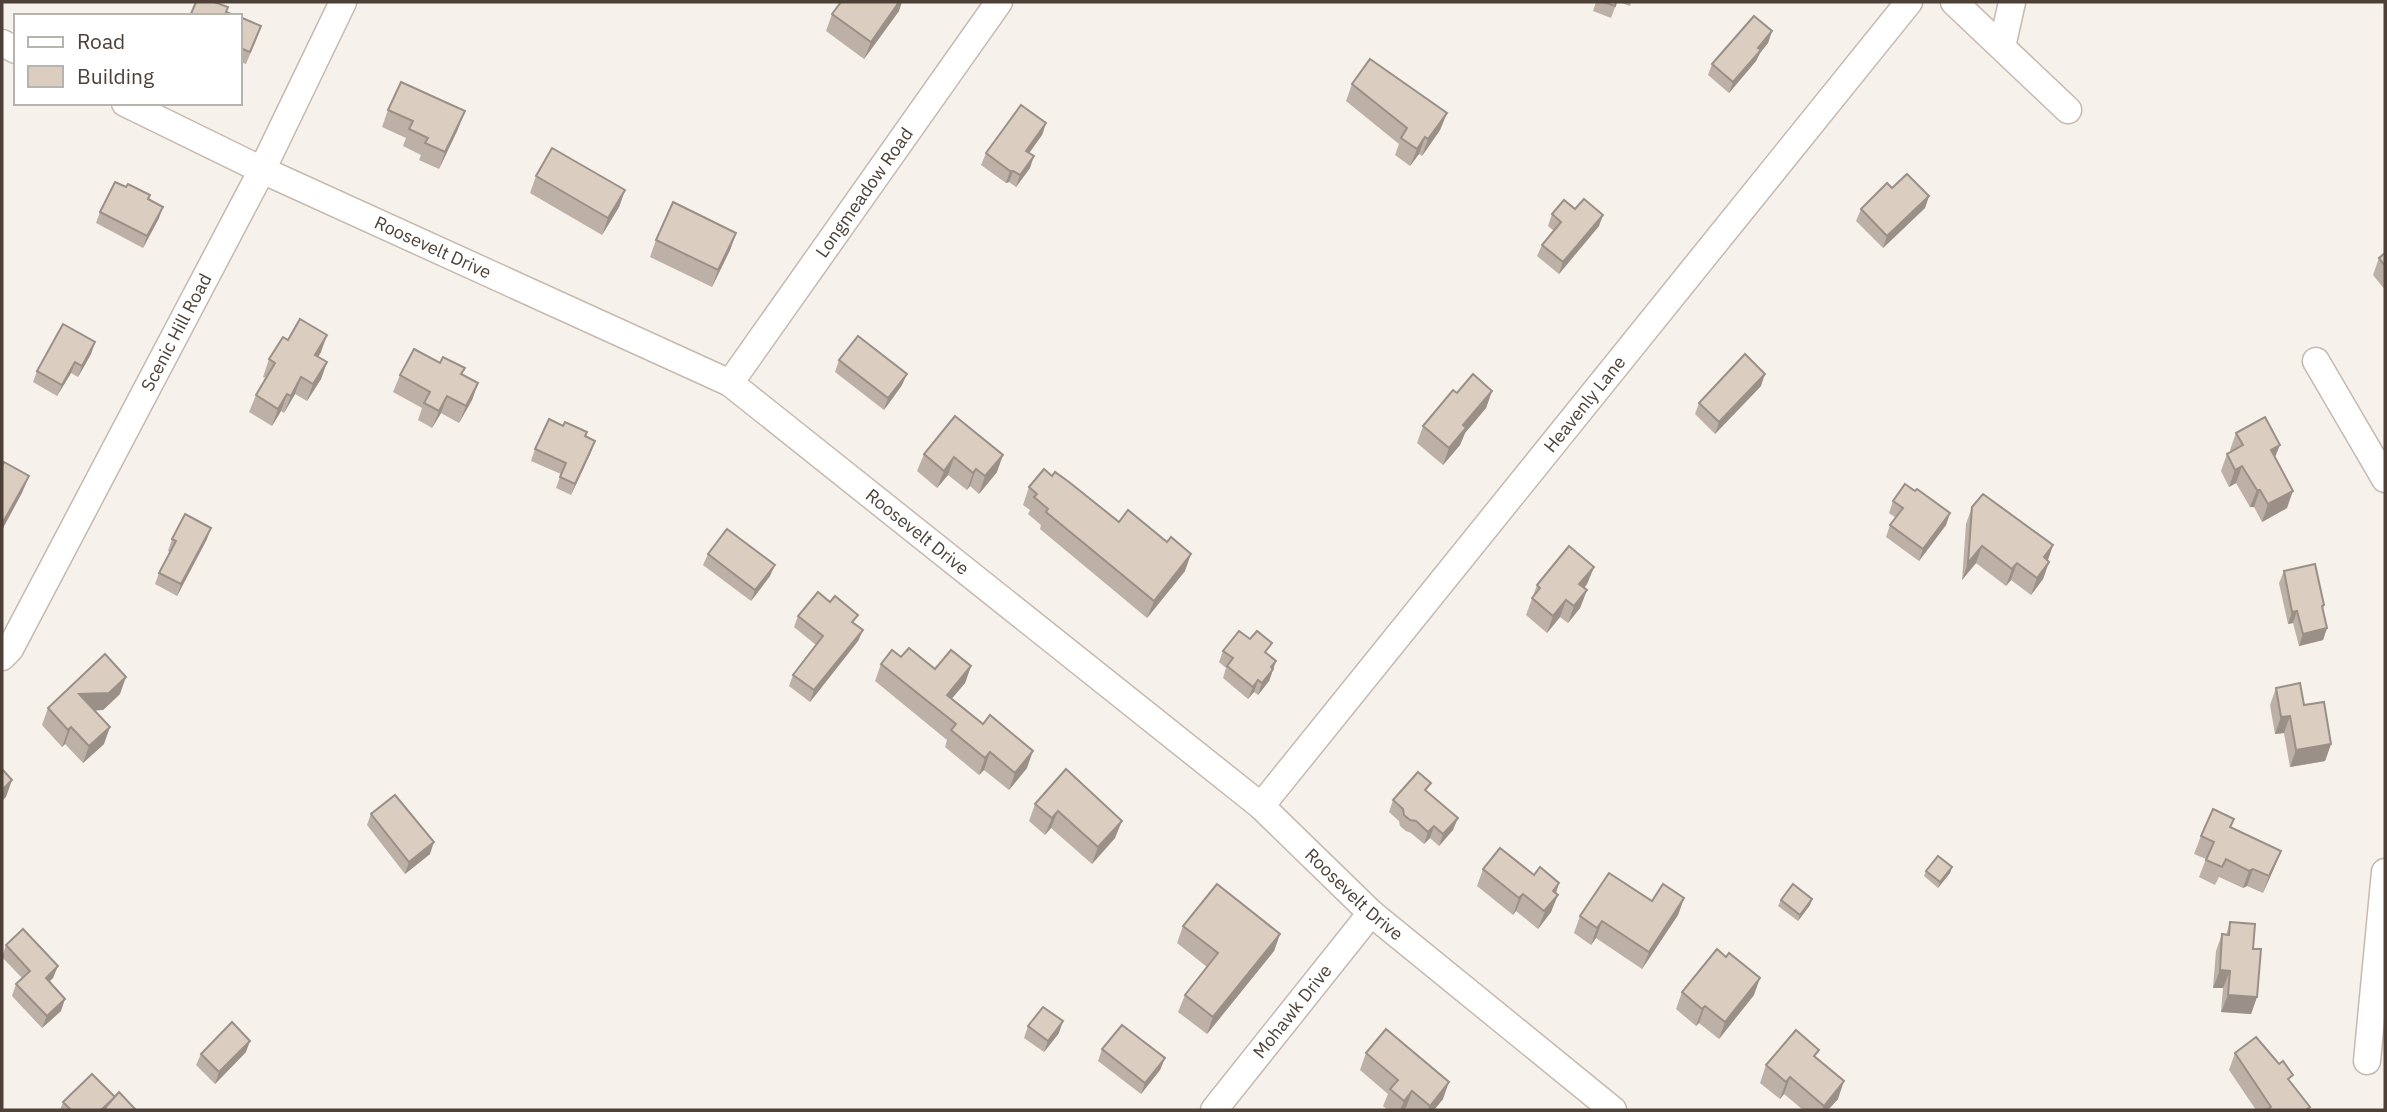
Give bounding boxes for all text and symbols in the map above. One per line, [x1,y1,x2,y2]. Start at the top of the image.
legend [14,14,242,105]
text: Road [77,27,125,55]
text: Building [77,62,154,90]
street label: Longmeadow Road [810,123,918,262]
street label: Roosevelt Drive [371,211,495,284]
street label: Scenic Hill Road [136,269,217,395]
street label: Heavenly Lane [1539,351,1630,457]
street label: Roosevelt Drive [861,484,974,580]
street label: Roosevelt Drive [1300,843,1408,945]
street label: Mohawk Drive [1248,959,1337,1063]

